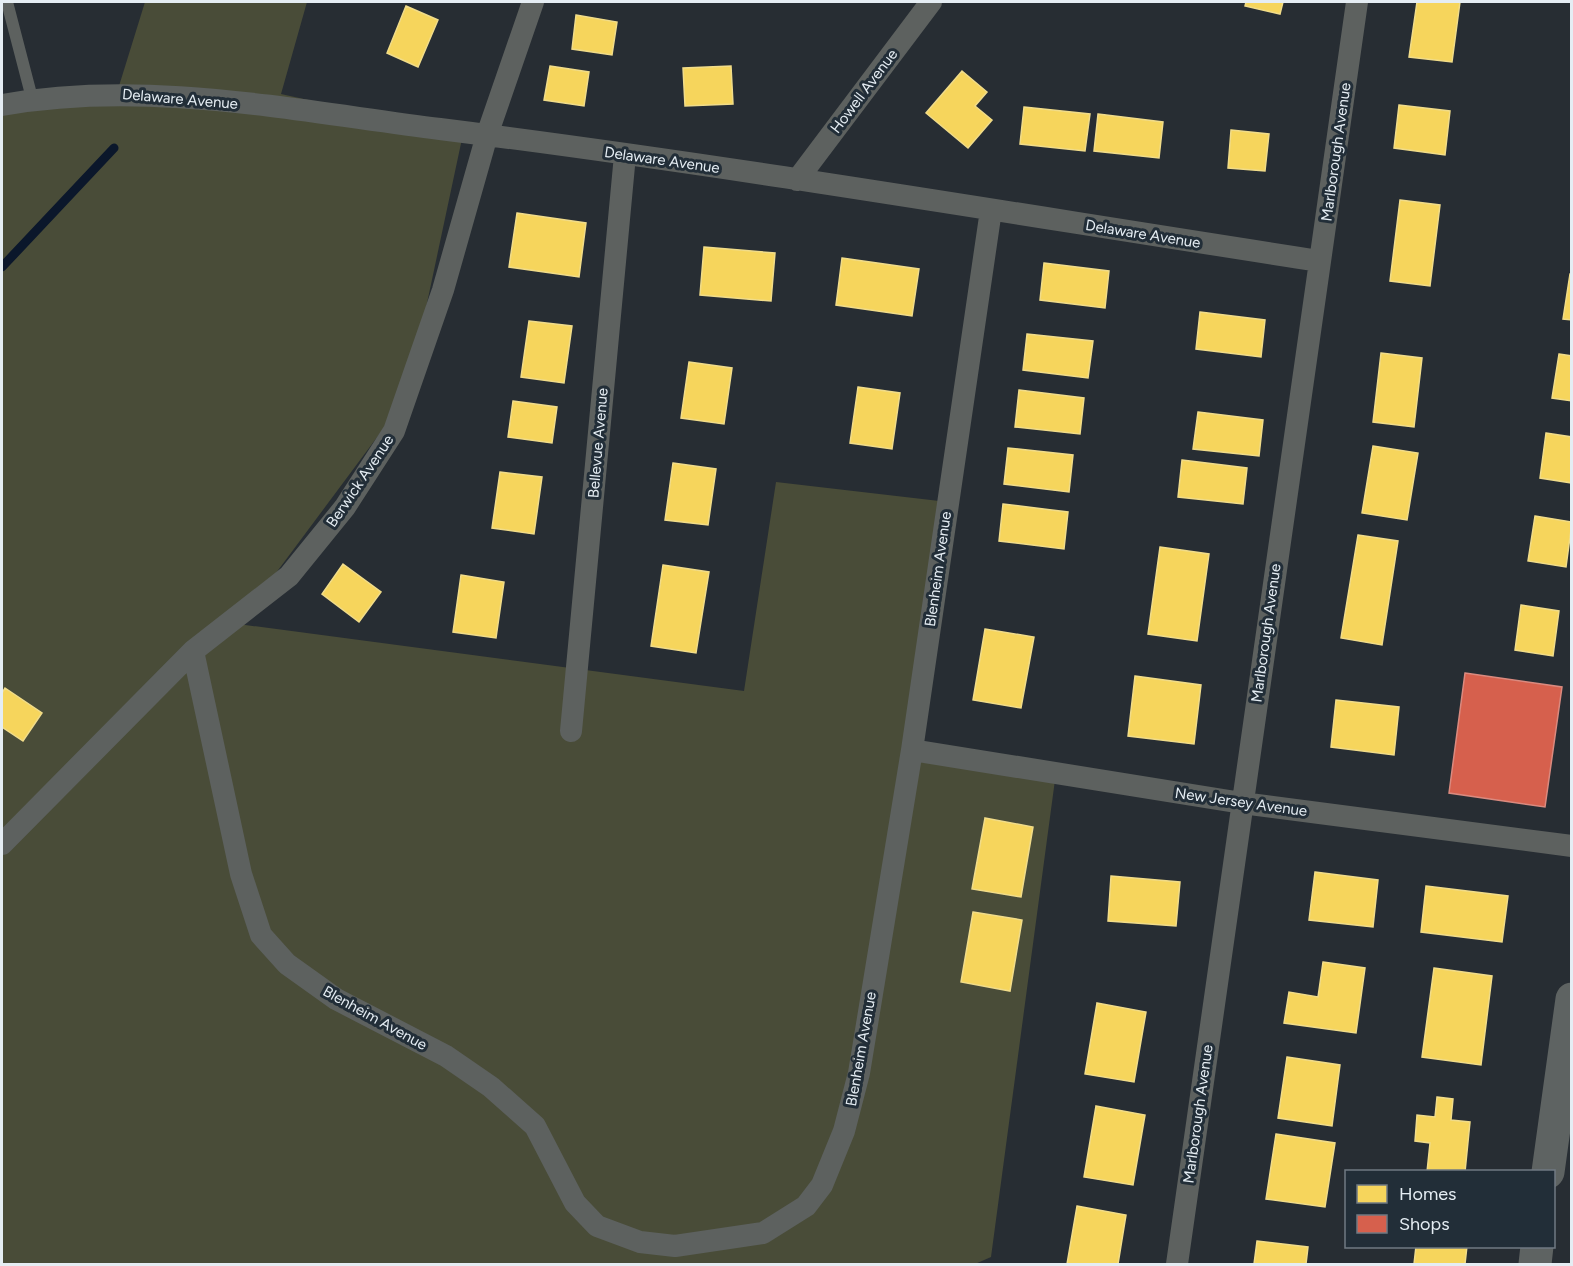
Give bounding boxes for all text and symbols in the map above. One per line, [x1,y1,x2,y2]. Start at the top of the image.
street label: Howell Avenue [827,45,901,137]
street label: Marlborough Avenue [1317,81,1355,223]
street label: Delaware Avenue [121,85,239,113]
street label: Delaware Avenue [603,143,721,177]
street label: Delaware Avenue [1084,216,1202,252]
street label: Bellevue Avenue [584,387,612,499]
street label: Berwick Avenue [322,431,398,531]
street label: Blenheim Avenue [921,510,955,628]
street label: Marlborough Avenue [1247,562,1285,704]
street label: New Jersey Avenue [1174,784,1308,820]
street label: Blenheim Avenue [320,982,430,1054]
street label: Blenheim Avenue [842,990,880,1108]
street label: Marlborough Avenue [1179,1043,1217,1185]
legend [1345,1170,1555,1248]
text: Homes [1399,1183,1457,1205]
text: Shops [1399,1213,1450,1235]

